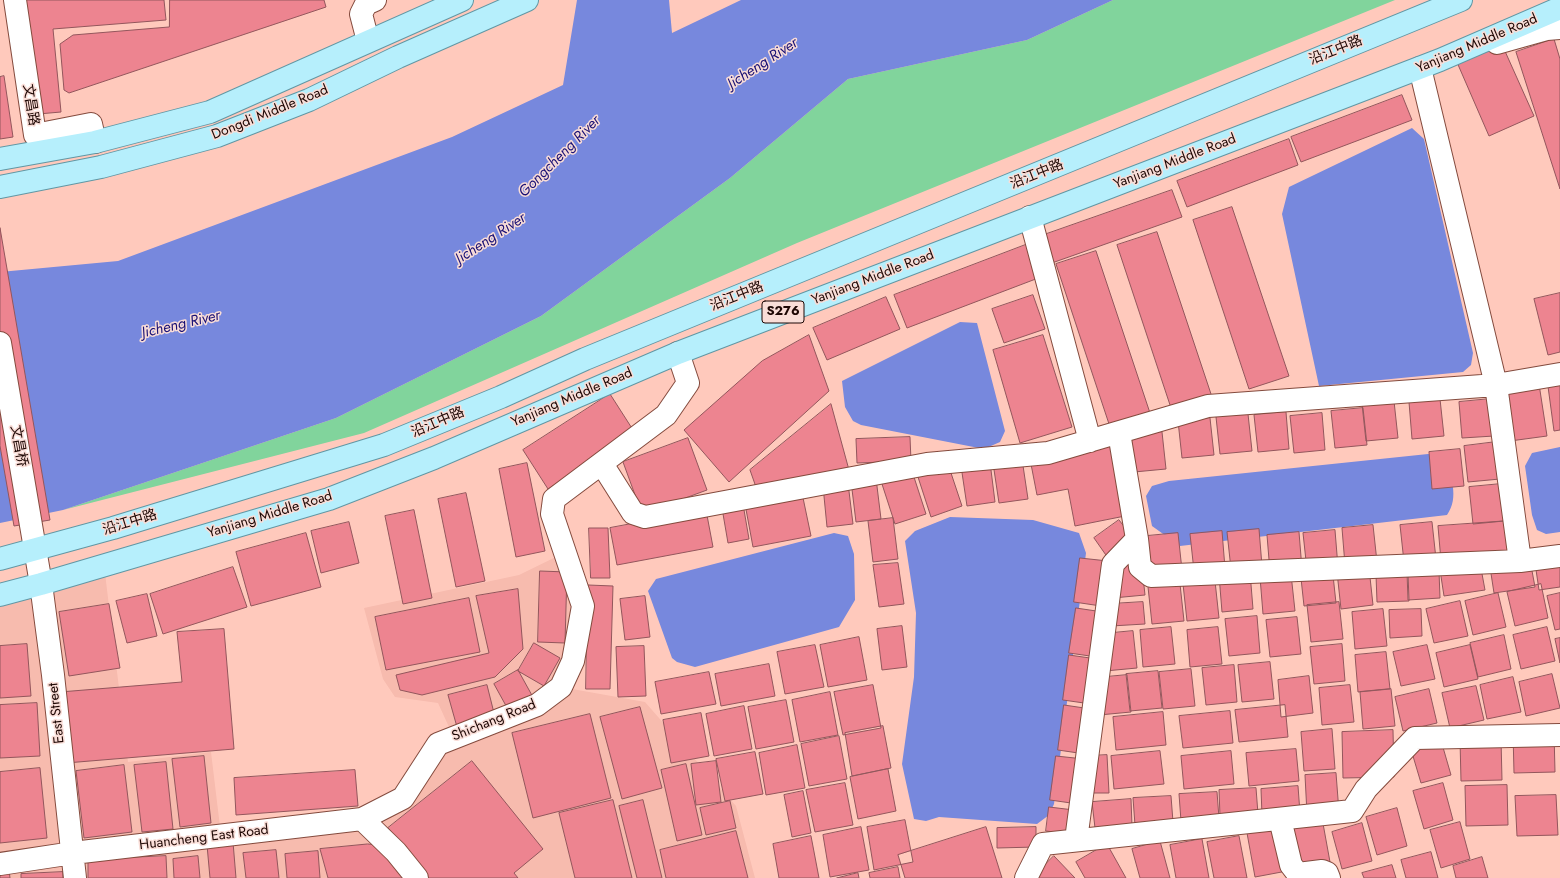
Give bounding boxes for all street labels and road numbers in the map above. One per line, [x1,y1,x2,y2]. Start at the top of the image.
street label: Yanjiang Middle Road [1414,11,1540,77]
street label: 沿江中路 [1307,33,1365,69]
street label: Dongdi Middle Road [209,82,331,144]
street label: 文昌路 [18,83,42,127]
street label: Yanjiang Middle Road [1111,131,1239,193]
street label: 沿江中路 [1008,157,1066,193]
street label: Yanjiang Middle Road [809,247,937,309]
street label: 沿江中路 [708,279,766,315]
road number: S276 [762,301,804,323]
street label: Yanjiang Middle Road [509,365,635,431]
street label: 沿江中路 [409,404,467,442]
street label: 文昌桥 [6,424,30,468]
street label: Yanjiang Middle Road [206,488,334,542]
street label: 沿江中路 [101,507,159,539]
street label: East Street [45,682,69,744]
street label: Shichang Road [450,697,538,745]
street label: Huancheng East Road [138,822,270,854]

